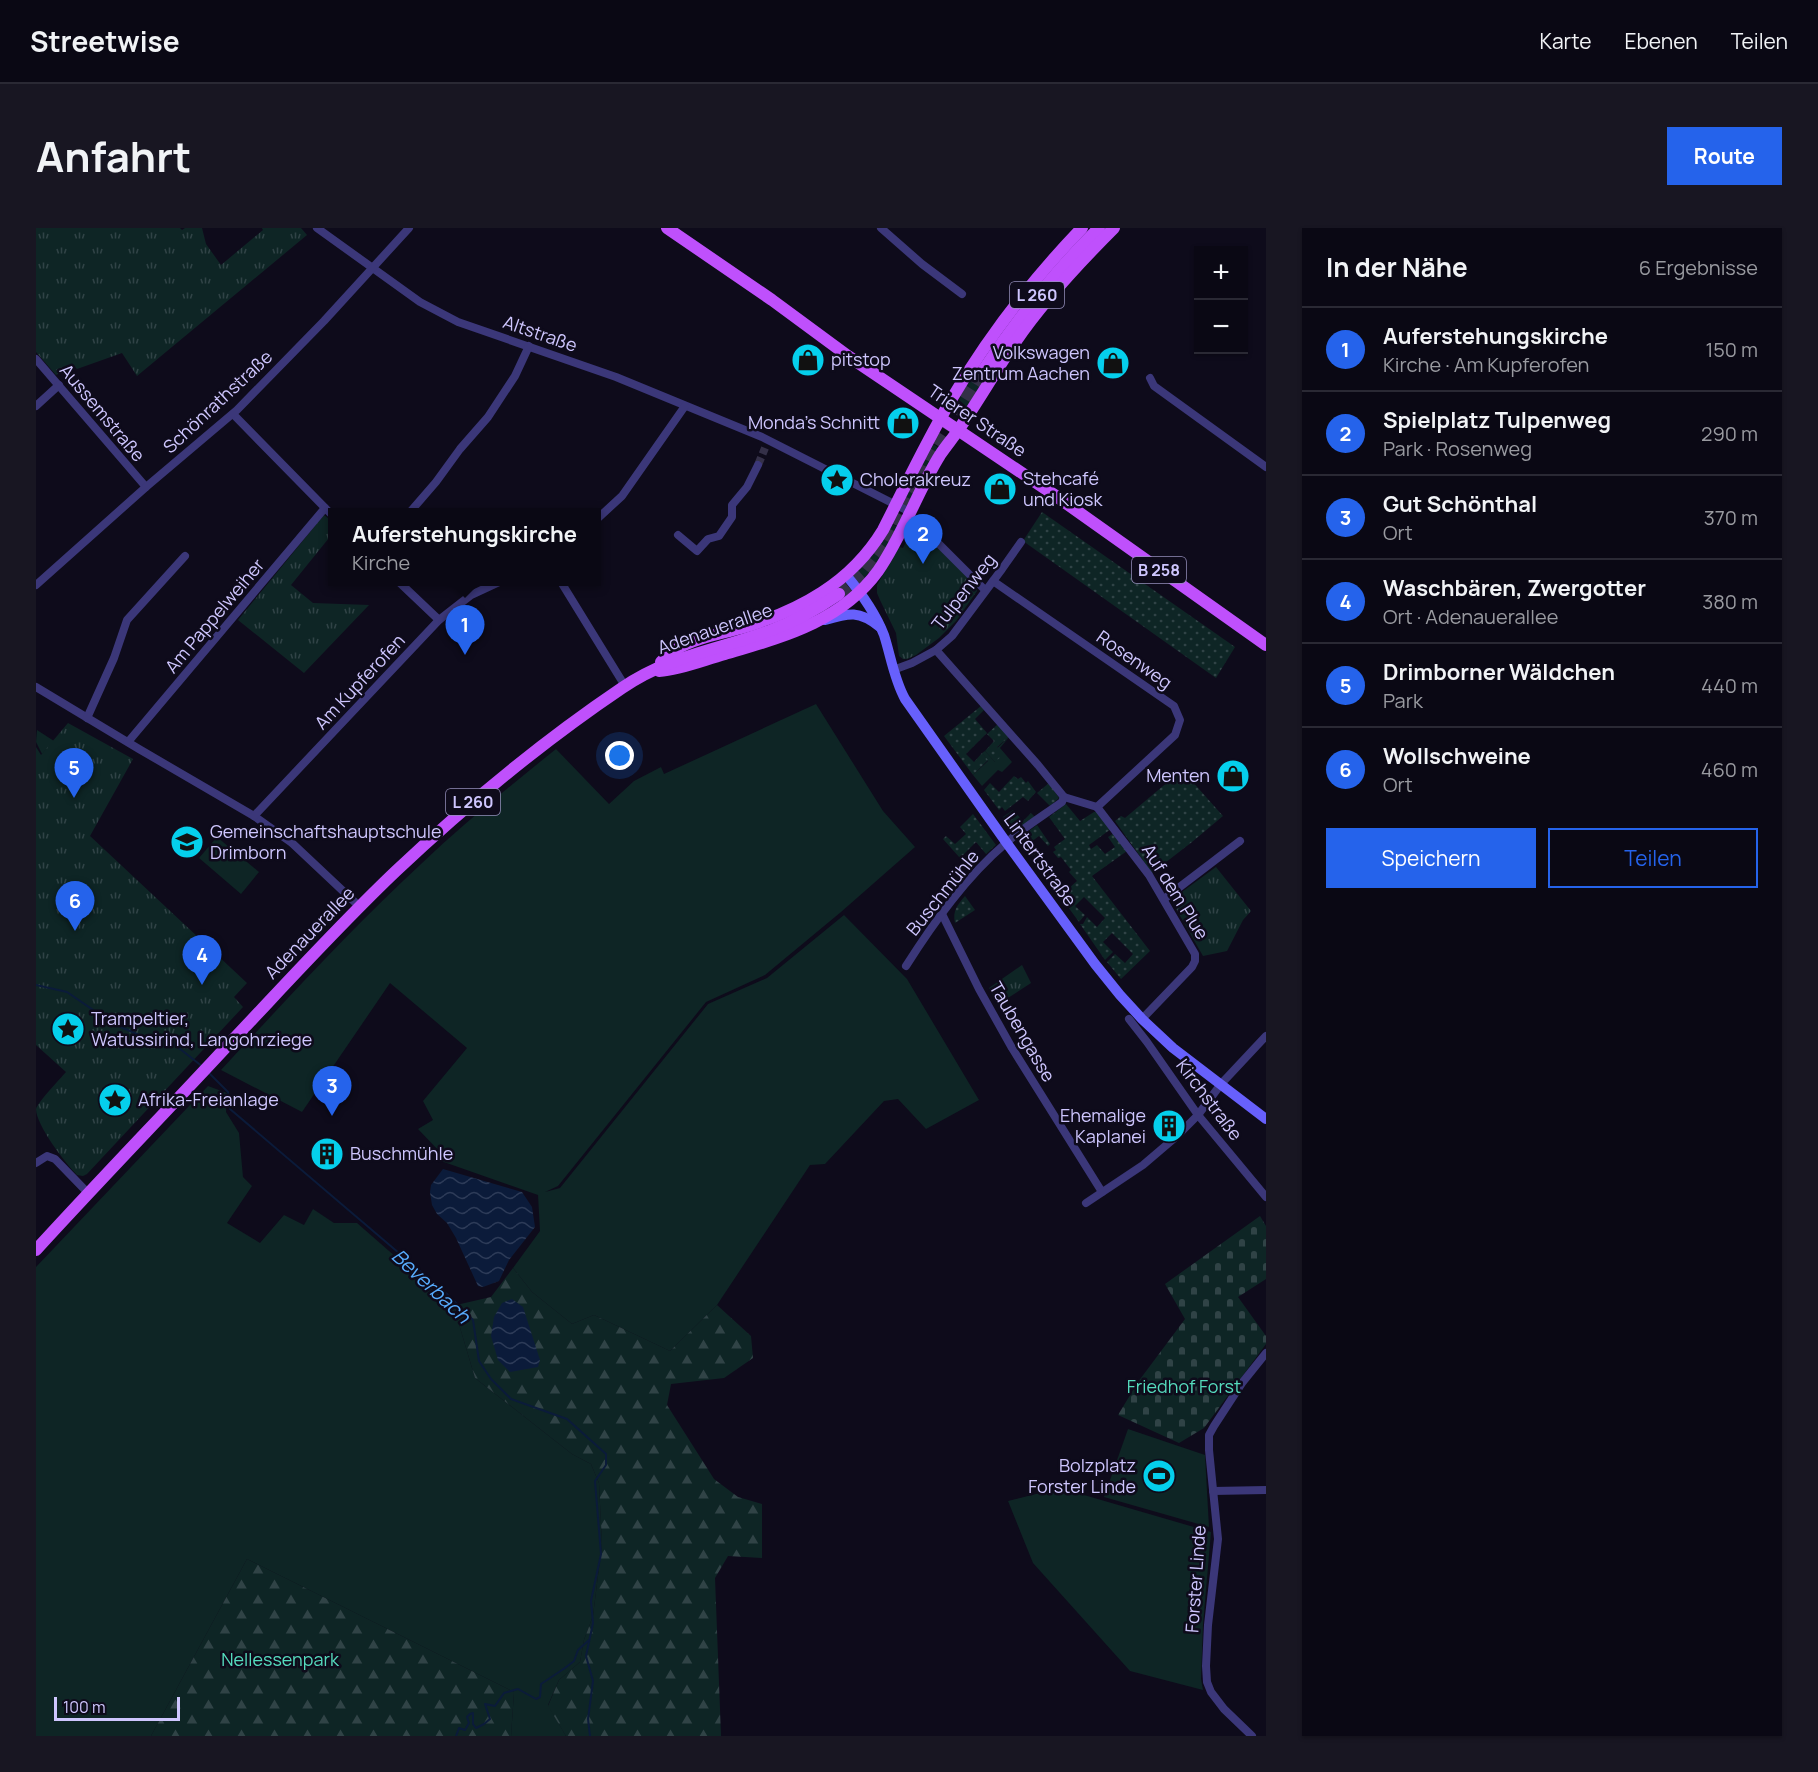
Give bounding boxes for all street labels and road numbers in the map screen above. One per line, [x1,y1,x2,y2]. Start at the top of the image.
road number: L 260 [1010,282,1064,308]
street label: Altstraße [500,309,581,357]
street label: Schönrathstraße [157,344,277,458]
street label: Aussemstraße [55,358,151,466]
street label: Trierer Straße [924,378,1031,462]
street label: Tulpenweg [926,548,1001,635]
street label: Am Pappelweiher [159,553,270,678]
road number: B 258 [1132,557,1186,583]
street label: Adenauerallee [654,597,775,659]
street label: Rosenweg [1092,624,1177,694]
street label: Am Kupferofen [309,628,410,734]
road number: L 260 [446,789,500,815]
street label: Lintertstraße [999,808,1083,911]
street label: Auf dem Plue [1137,839,1215,944]
street label: Buschmühle [900,845,984,940]
street label: Adenauerallee [259,881,360,984]
street label: Taubengasse [985,977,1061,1086]
street label: Kirchstraße [1171,1054,1248,1145]
street label: Forster Linde [1179,1524,1211,1633]

